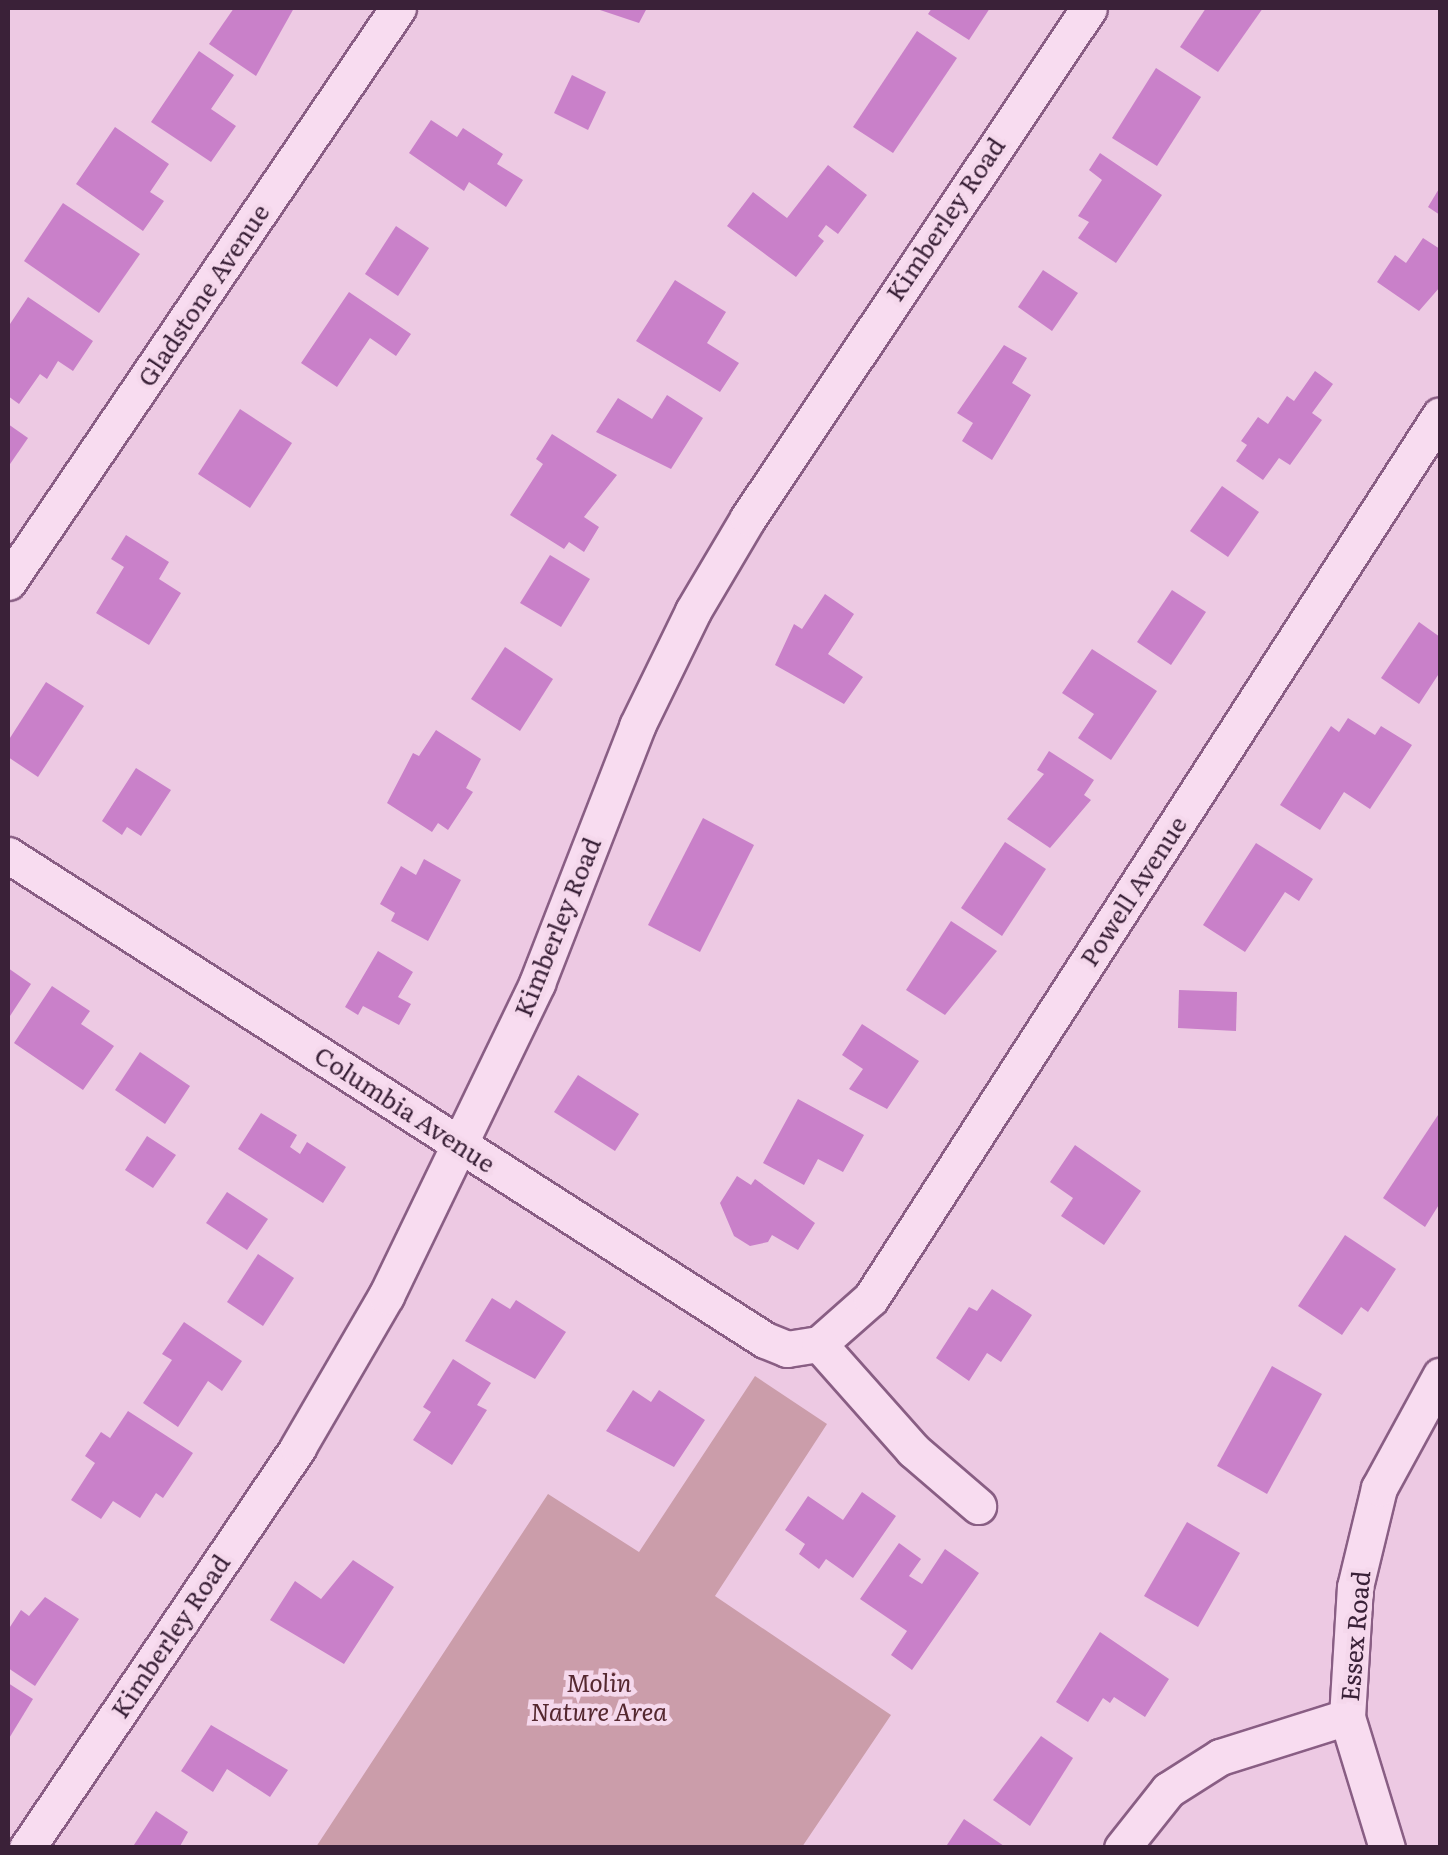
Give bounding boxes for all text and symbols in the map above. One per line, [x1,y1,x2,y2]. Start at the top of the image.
street label: Kimberley Road [879,132,1011,306]
street label: Gladstone Avenue [131,198,275,392]
street label: Powell Avenue [1073,810,1193,972]
street label: Kimberley Road [507,833,607,1021]
street label: Columbia Avenue [309,1040,501,1178]
street label: Kimberley Road [104,1549,236,1723]
street label: Essex Road [1334,1569,1376,1703]
park label: Molin Nature Area [531,1668,667,1727]

